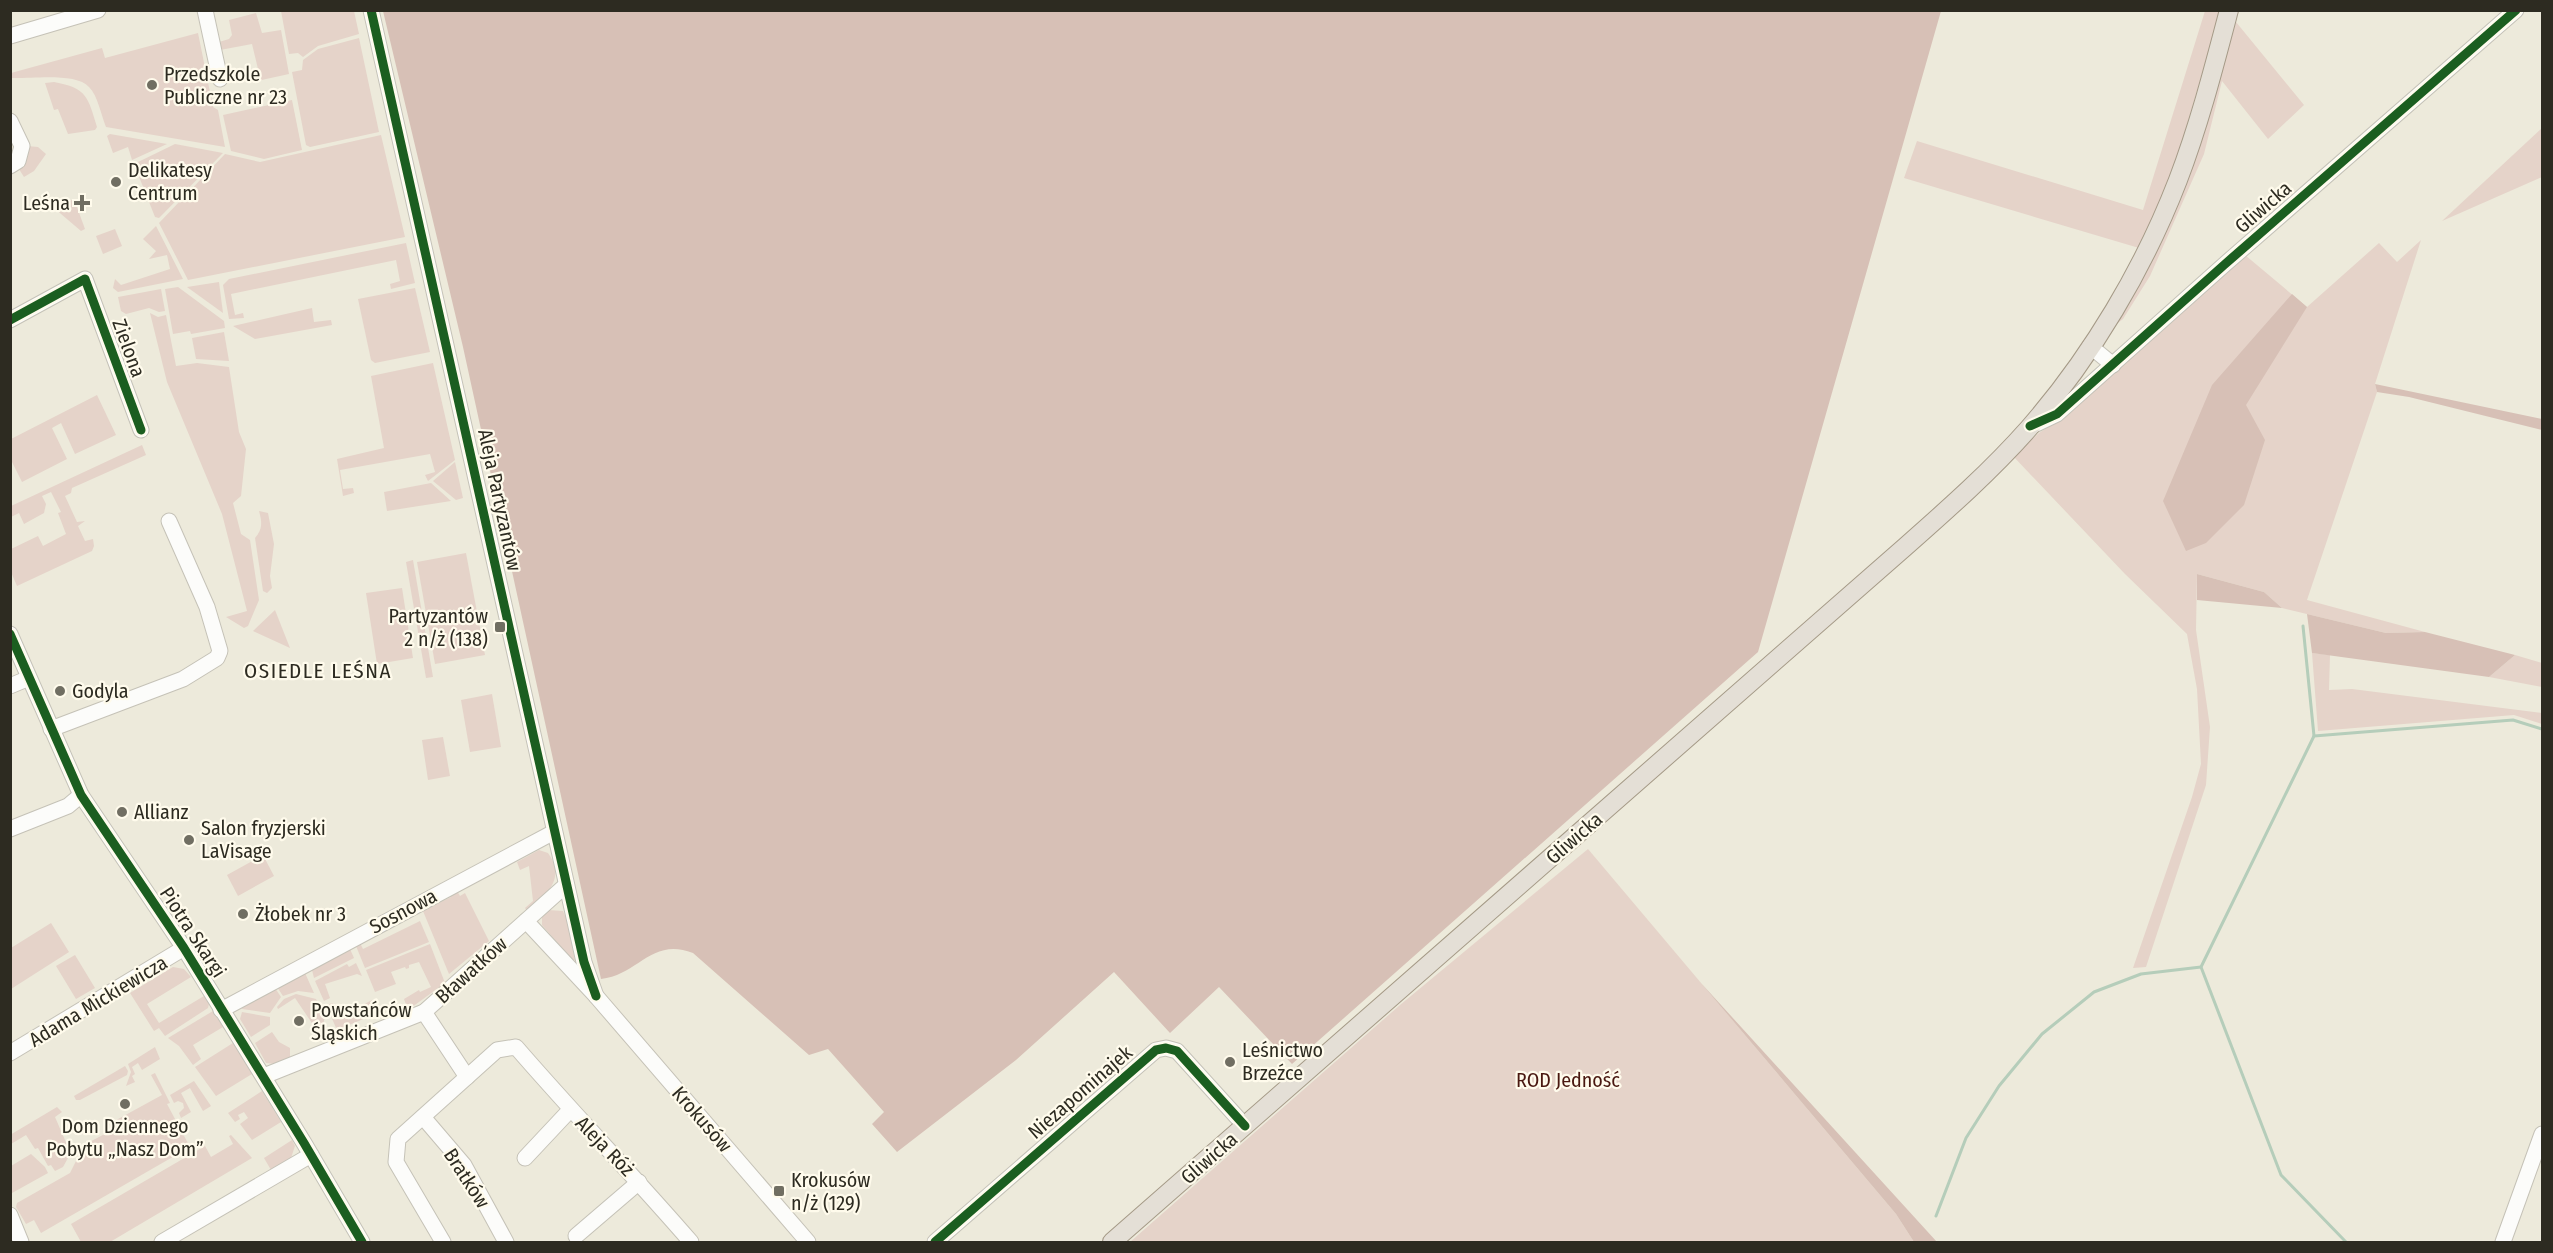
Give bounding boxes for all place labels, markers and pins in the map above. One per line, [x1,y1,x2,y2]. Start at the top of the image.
place label: Przedszkole Publiczne nr 23 [164,62,287,109]
marker: Przedszkole Publiczne nr 23 [145,78,159,92]
place label: Delikatesy Centrum [128,158,212,205]
marker: Delikatesy Centrum [109,175,123,189]
place label: Leśna [23,191,70,215]
marker: Leśna [75,196,89,210]
place label: Partyzantów 2 n/ż (138) [389,604,488,651]
marker: Partyzantów 2 n/ż (138) [493,620,507,634]
place label: Godyla [72,679,129,703]
marker: Godyla [53,684,67,698]
place label: Allianz [134,800,188,824]
marker: Allianz [115,805,129,819]
place label: Salon fryzjerski LaVisage [201,816,326,863]
marker: Salon fryzjerski LaVisage [182,833,196,847]
place label: Żłobek nr 3 [255,902,346,926]
marker: Żłobek nr 3 [236,907,250,921]
place label: Powstańców Śląskich [311,998,412,1045]
marker: Powstańców Śląskich [292,1014,306,1028]
place label: Leśnictwo Brzeźce [1242,1038,1323,1085]
marker: Leśnictwo Brzeźce [1223,1055,1237,1069]
marker: Dom Dziennego Pobytu „Nasz Dom” [118,1097,132,1111]
place label: Dom Dziennego Pobytu „Nasz Dom” [46,1114,204,1161]
place label: Krokusów n/ż (129) [791,1168,870,1215]
marker: Krokusów n/ż (129) [772,1184,786,1198]

